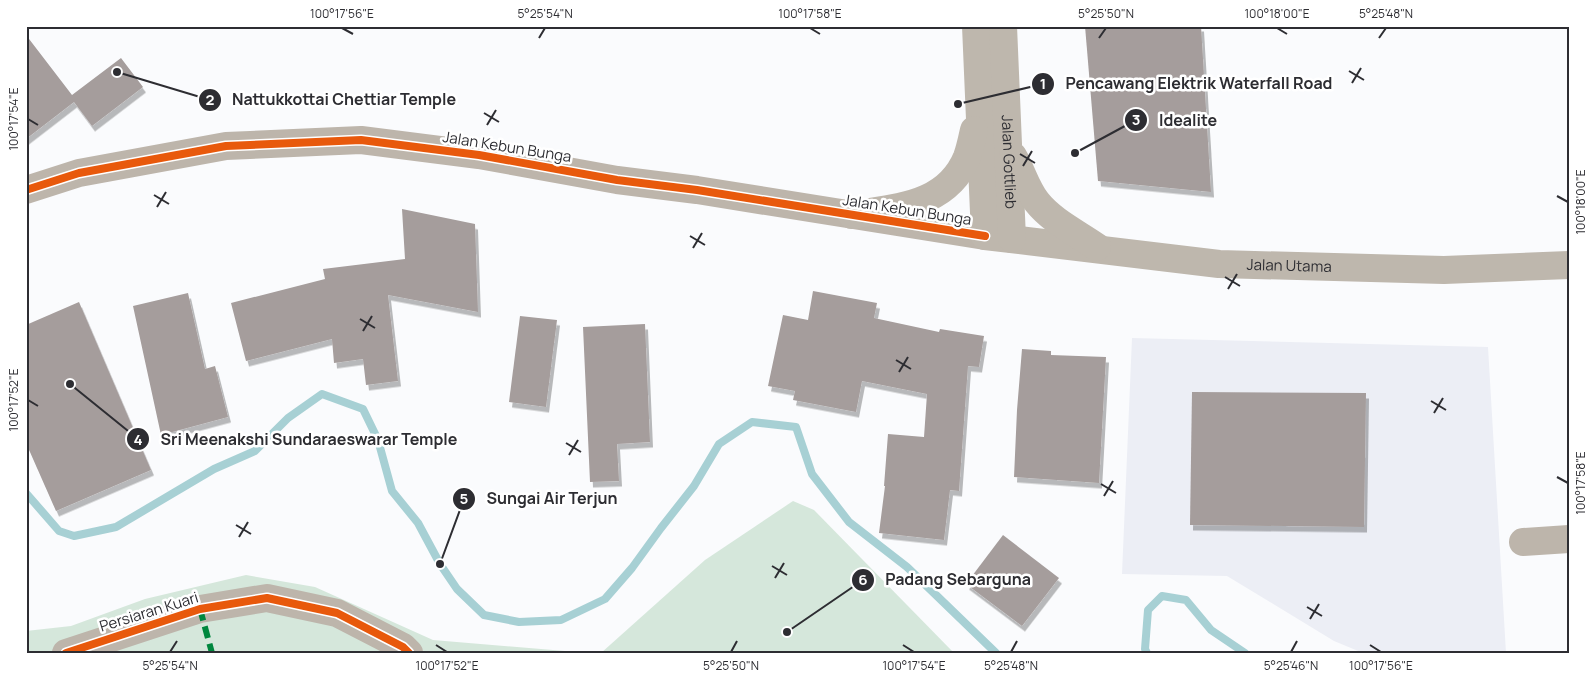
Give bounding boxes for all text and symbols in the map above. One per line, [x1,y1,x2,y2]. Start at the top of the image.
text: 100°17'56"E [310,5,374,22]
text: 5°25'54"N [517,5,573,22]
text: 100°17'58"E [778,5,842,22]
text: 5°25'50"N [1078,5,1134,22]
text: 100°18'00"E [1244,5,1310,22]
text: 5°25'48"N [1359,5,1413,22]
callout: Pencawang Elektrik Waterfall Road [1030,68,1342,99]
text: Pencawang Elektrik Waterfall Road [1066,72,1333,94]
text: 1 [1040,73,1046,94]
callout: Nattukkottai Chettiar Temple [197,84,466,115]
text: 100°17'54"E [5,87,22,151]
text: Nattukkottai Chettiar Temple [232,88,456,110]
text: 2 [206,89,215,110]
callout: Idealite [1124,105,1227,136]
text: 3 [1132,109,1140,130]
text: Idealite [1159,109,1217,131]
street label: Jalan Gottlieb [997,114,1022,210]
street label: Jalan Kebun Bunga [441,126,573,167]
text: 100°18'00"E [1572,169,1589,235]
street label: Jalan Kebun Bunga [841,189,973,230]
street label: Jalan Utama [1246,254,1332,277]
text: 100°17'52"E [5,368,22,431]
callout: Sri Meenakshi Sundaraeswarar Temple [126,424,468,455]
text: Sri Meenakshi Sundaraeswarar Temple [161,428,458,450]
text: 4 [133,429,143,450]
text: 100°17'58"E [1572,451,1589,515]
callout: Sungai Air Terjun [451,483,627,514]
text: Sungai Air Terjun [486,487,618,509]
text: 5 [460,488,469,509]
callout: Padang Sebarguna [850,564,1041,595]
text: Padang Sebarguna [885,568,1031,590]
text: 6 [858,569,868,590]
street label: Persiaran Kuari [97,586,201,637]
text: 5°25'54"N [142,657,198,674]
text: 100°17'52"E [416,657,479,674]
text: 5°25'50"N [703,657,759,674]
text: 100°17'54"E [882,657,946,674]
text: 5°25'48"N [984,657,1038,674]
text: 5°25'46"N [1264,657,1318,674]
text: 100°17'56"E [1349,657,1413,674]

